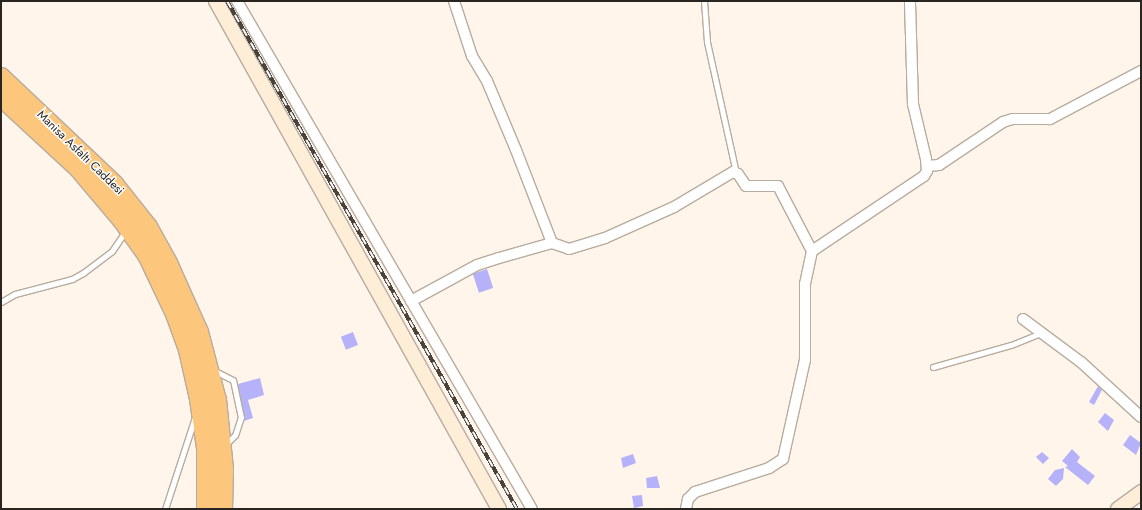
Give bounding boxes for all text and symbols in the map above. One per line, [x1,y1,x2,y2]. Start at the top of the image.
street label: Manisa Asfaltı Caddesi [34,108,126,198]

